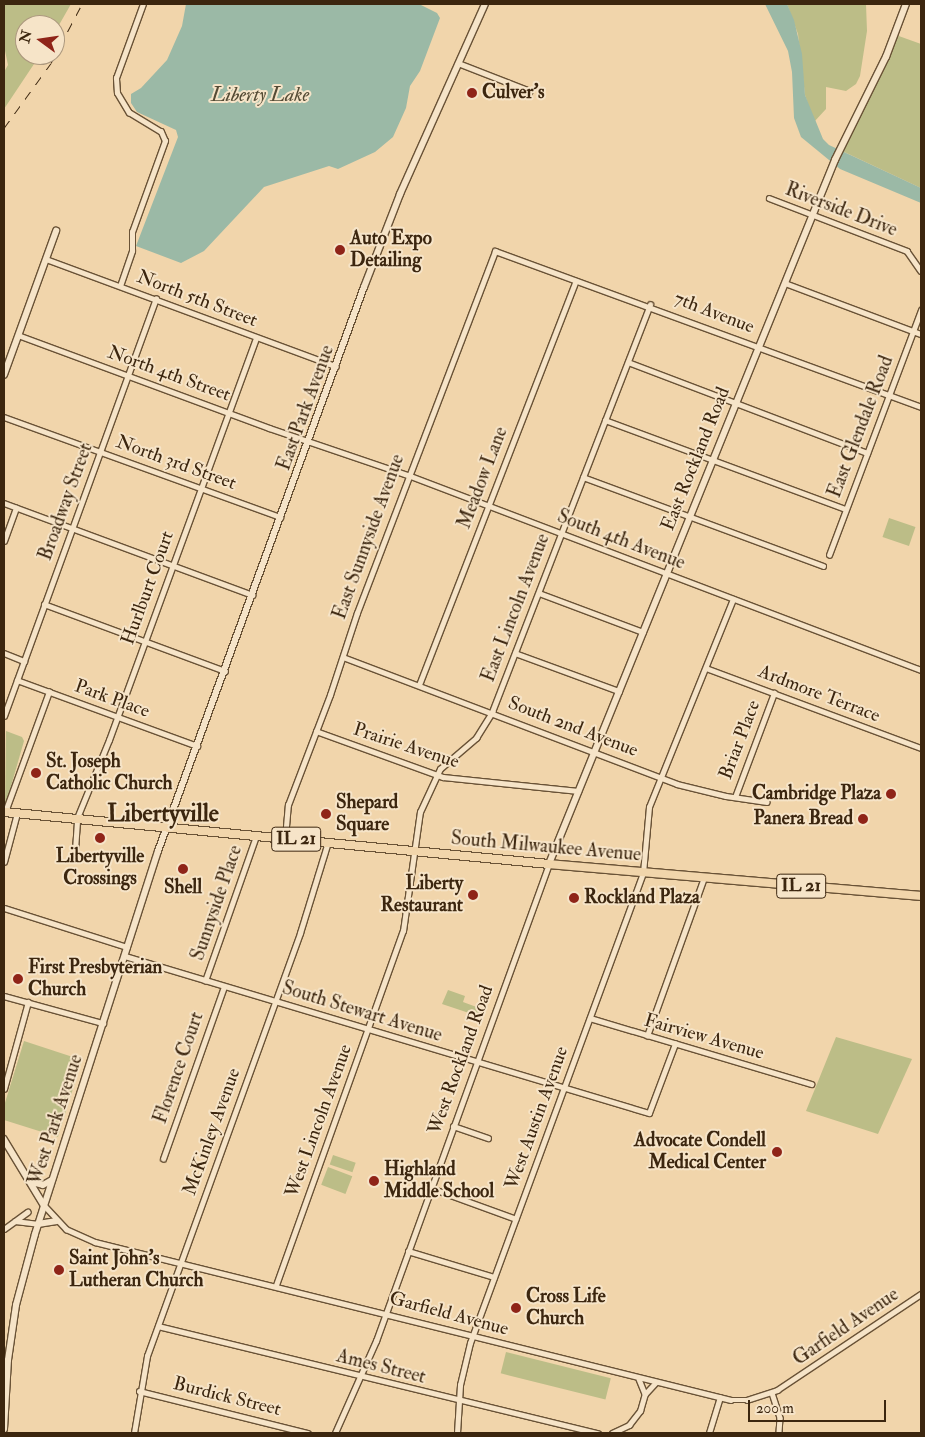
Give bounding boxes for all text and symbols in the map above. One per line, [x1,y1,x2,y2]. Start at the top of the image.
north arrow [15,15,65,65]
text: N [16,28,36,45]
water label: Liberty Lake [211,82,309,106]
place label: Culver's [482,82,545,104]
marker: Culver's [466,87,478,99]
street label: Riverside Drive [782,178,900,242]
place label: Auto Expo Detailing [350,228,432,272]
marker: Auto Expo Detailing [334,244,346,256]
street label: North 5th Street [134,266,260,332]
street label: 7th Avenue [671,287,757,339]
street label: North 4th Street [104,341,234,407]
street label: East Park Avenue [273,342,339,474]
street label: East Glendale Road [823,353,899,501]
street label: East Rockland Road [657,384,735,534]
street label: Meadow Lane [453,424,513,532]
street label: North 3rd Street [113,431,239,495]
street label: Broadway Street [34,440,98,564]
street label: East Sunnyside Avenue [329,451,409,623]
street label: South 4th Avenue [554,505,688,575]
street label: Hurlburt Court [117,528,179,648]
street label: East Lincoln Avenue [477,531,555,685]
street label: Ardmore Terrace [755,660,883,728]
street label: Park Place [71,675,153,723]
street label: South 2nd Avenue [505,692,641,762]
street label: Briar Place [715,697,765,783]
street label: Prairie Avenue [350,718,462,774]
place label: St. Joseph Catholic Church [46,751,173,795]
marker: St. Joseph Catholic Church [30,767,42,779]
place label: Cambridge Plaza [752,783,881,805]
marker: Cambridge Plaza [885,788,897,800]
place label: Shepard Square [336,792,398,836]
district label: Libertyville [107,800,219,828]
marker: Shepard Square [320,808,332,820]
place label: Panera Bread [753,808,853,830]
marker: Panera Bread [857,813,869,825]
road number: IL 21 [271,824,321,854]
street label: South Milwaukee Avenue [450,827,642,867]
marker: Libertyville Crossings [94,832,106,844]
street label: Sunnyside Place [187,842,247,964]
place label: Libertyville Crossings [56,846,144,890]
marker: Shell [177,863,189,875]
road number: IL 21 [776,870,826,901]
place label: Liberty Restaurant [381,873,463,917]
place label: Shell [164,877,202,899]
place label: Rockland Plaza [584,887,700,909]
marker: Liberty Restaurant [467,889,479,901]
marker: Rockland Plaza [568,892,580,904]
place label: First Presbyterian Church [28,957,162,1001]
marker: First Presbyterian Church [12,973,24,985]
street label: South Stewart Avenue [279,977,445,1047]
street label: West Rockland Road [423,982,499,1138]
street label: Florence Court [149,1009,209,1127]
street label: Fairview Avenue [642,1009,766,1065]
street label: West Lincoln Avenue [281,1041,357,1201]
street label: West Austin Avenue [501,1043,573,1193]
street label: West Park Avenue [24,1052,88,1188]
street label: McKinley Avenue [178,1065,246,1199]
place label: Advocate Condell Medical Center [634,1130,766,1174]
marker: Advocate Condell Medical Center [770,1145,784,1159]
place label: Highland Middle School [384,1159,494,1203]
marker: Highland Middle School [368,1175,380,1187]
place label: Saint John's Lutheran Church [69,1248,203,1292]
marker: Saint John's Lutheran Church [53,1264,65,1276]
street label: Garfield Avenue [789,1283,903,1371]
place label: Cross Life Church [526,1286,606,1330]
street label: Garfield Avenue [387,1287,511,1341]
marker: Cross Life Church [510,1302,522,1314]
street label: Ames Street [334,1345,428,1389]
street label: Burdick Street [171,1373,283,1421]
scale bar [750,1390,888,1422]
text: 200 m [756,1399,794,1418]

